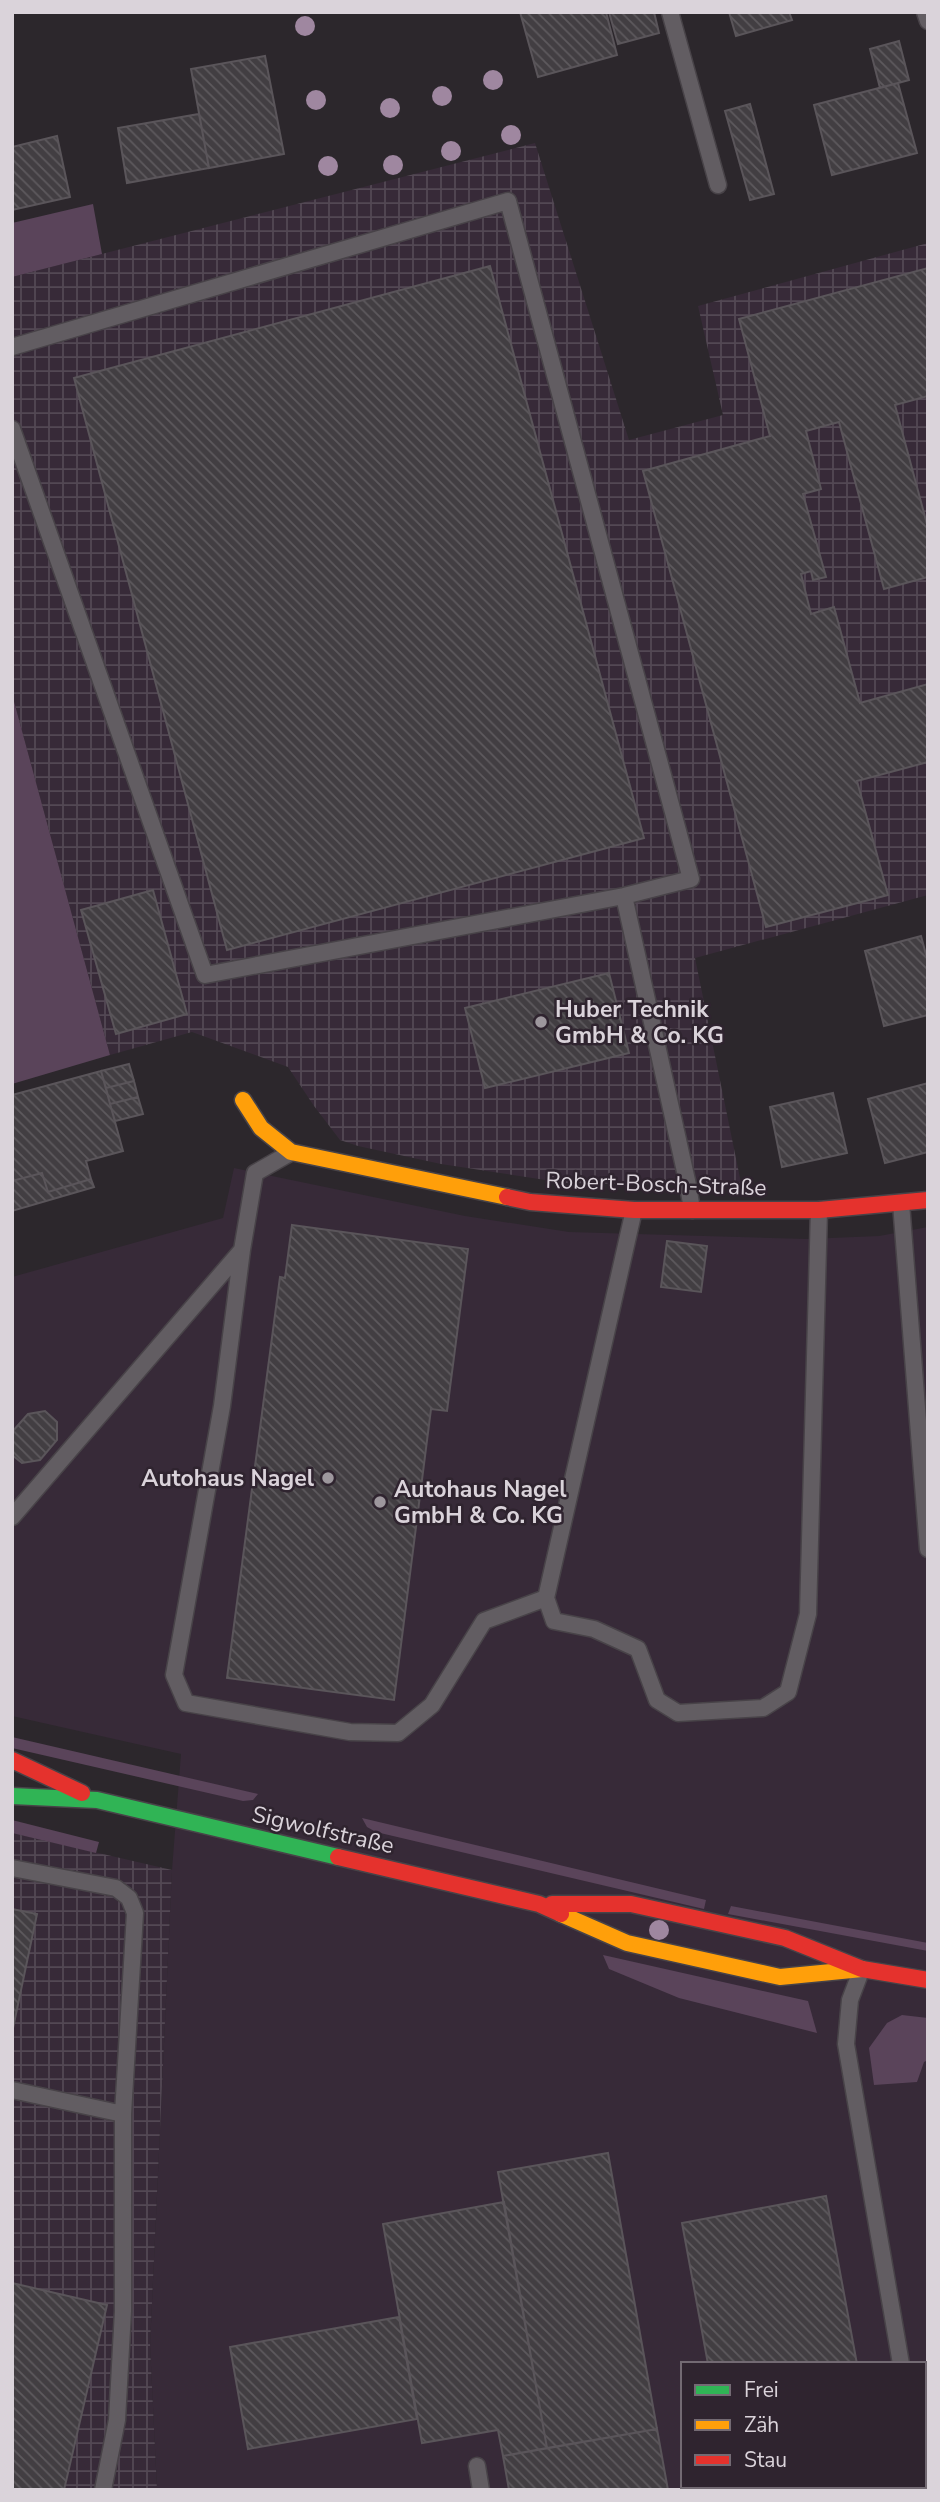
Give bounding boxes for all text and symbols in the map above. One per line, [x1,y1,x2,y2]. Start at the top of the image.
place label: Huber Technik GmbH & Co. KG [555,994,724,1051]
marker: Huber Technik GmbH & Co. KG [533,1014,549,1030]
street label: Robert-Bosch-Straße [545,1165,767,1203]
place label: Autohaus Nagel [141,1463,315,1494]
marker: Autohaus Nagel [320,1470,336,1486]
place label: Autohaus Nagel GmbH & Co. KG [394,1474,567,1531]
marker: Autohaus Nagel GmbH & Co. KG [372,1494,388,1510]
street label: Sigwolfstraße [249,1799,397,1861]
legend [681,2362,926,2488]
text: Frei [744,2376,779,2404]
text: Zäh [744,2411,779,2439]
text: Stau [744,2446,787,2474]

